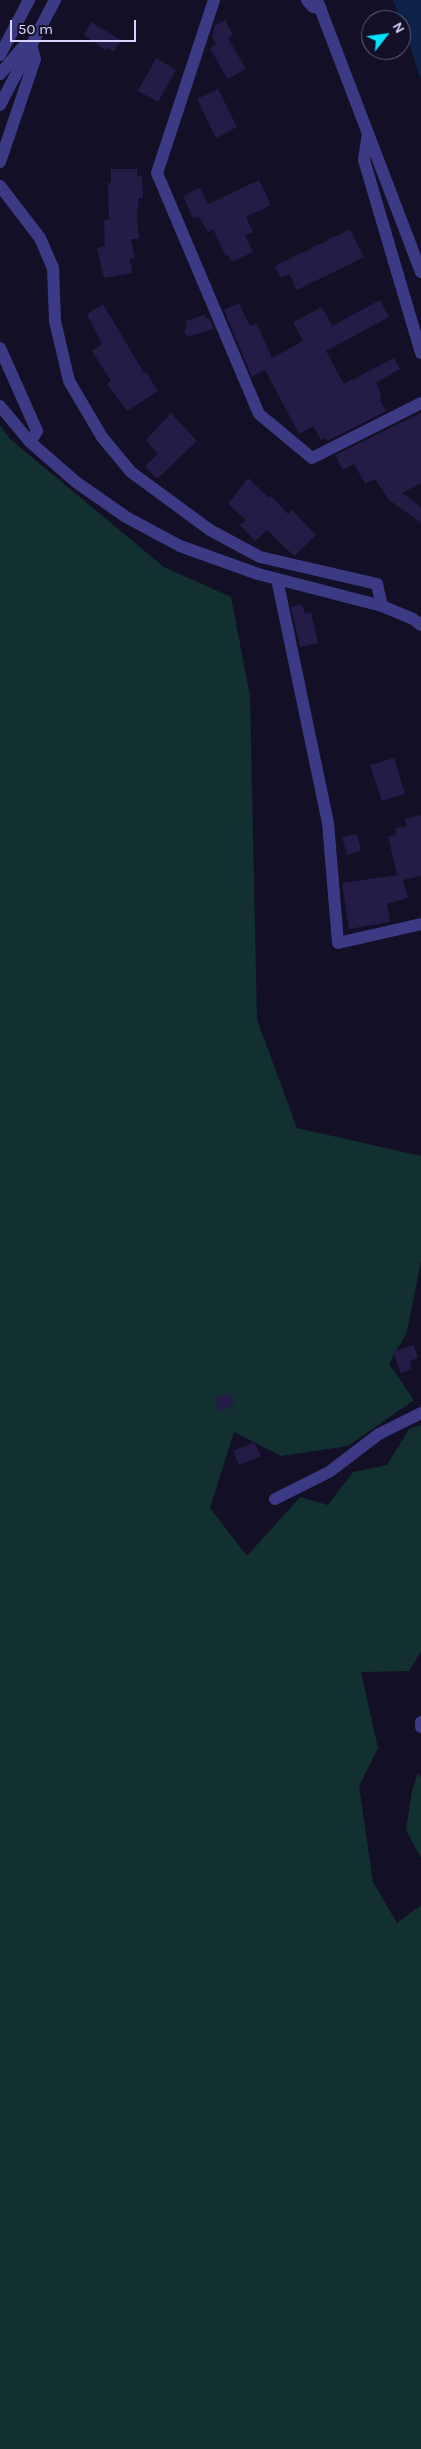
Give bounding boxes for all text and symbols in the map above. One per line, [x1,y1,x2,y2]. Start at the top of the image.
scale bar [12,10,139,42]
north arrow [361,10,411,60]
text: N [389,19,408,36]
text: 50 m [18,20,53,38]

